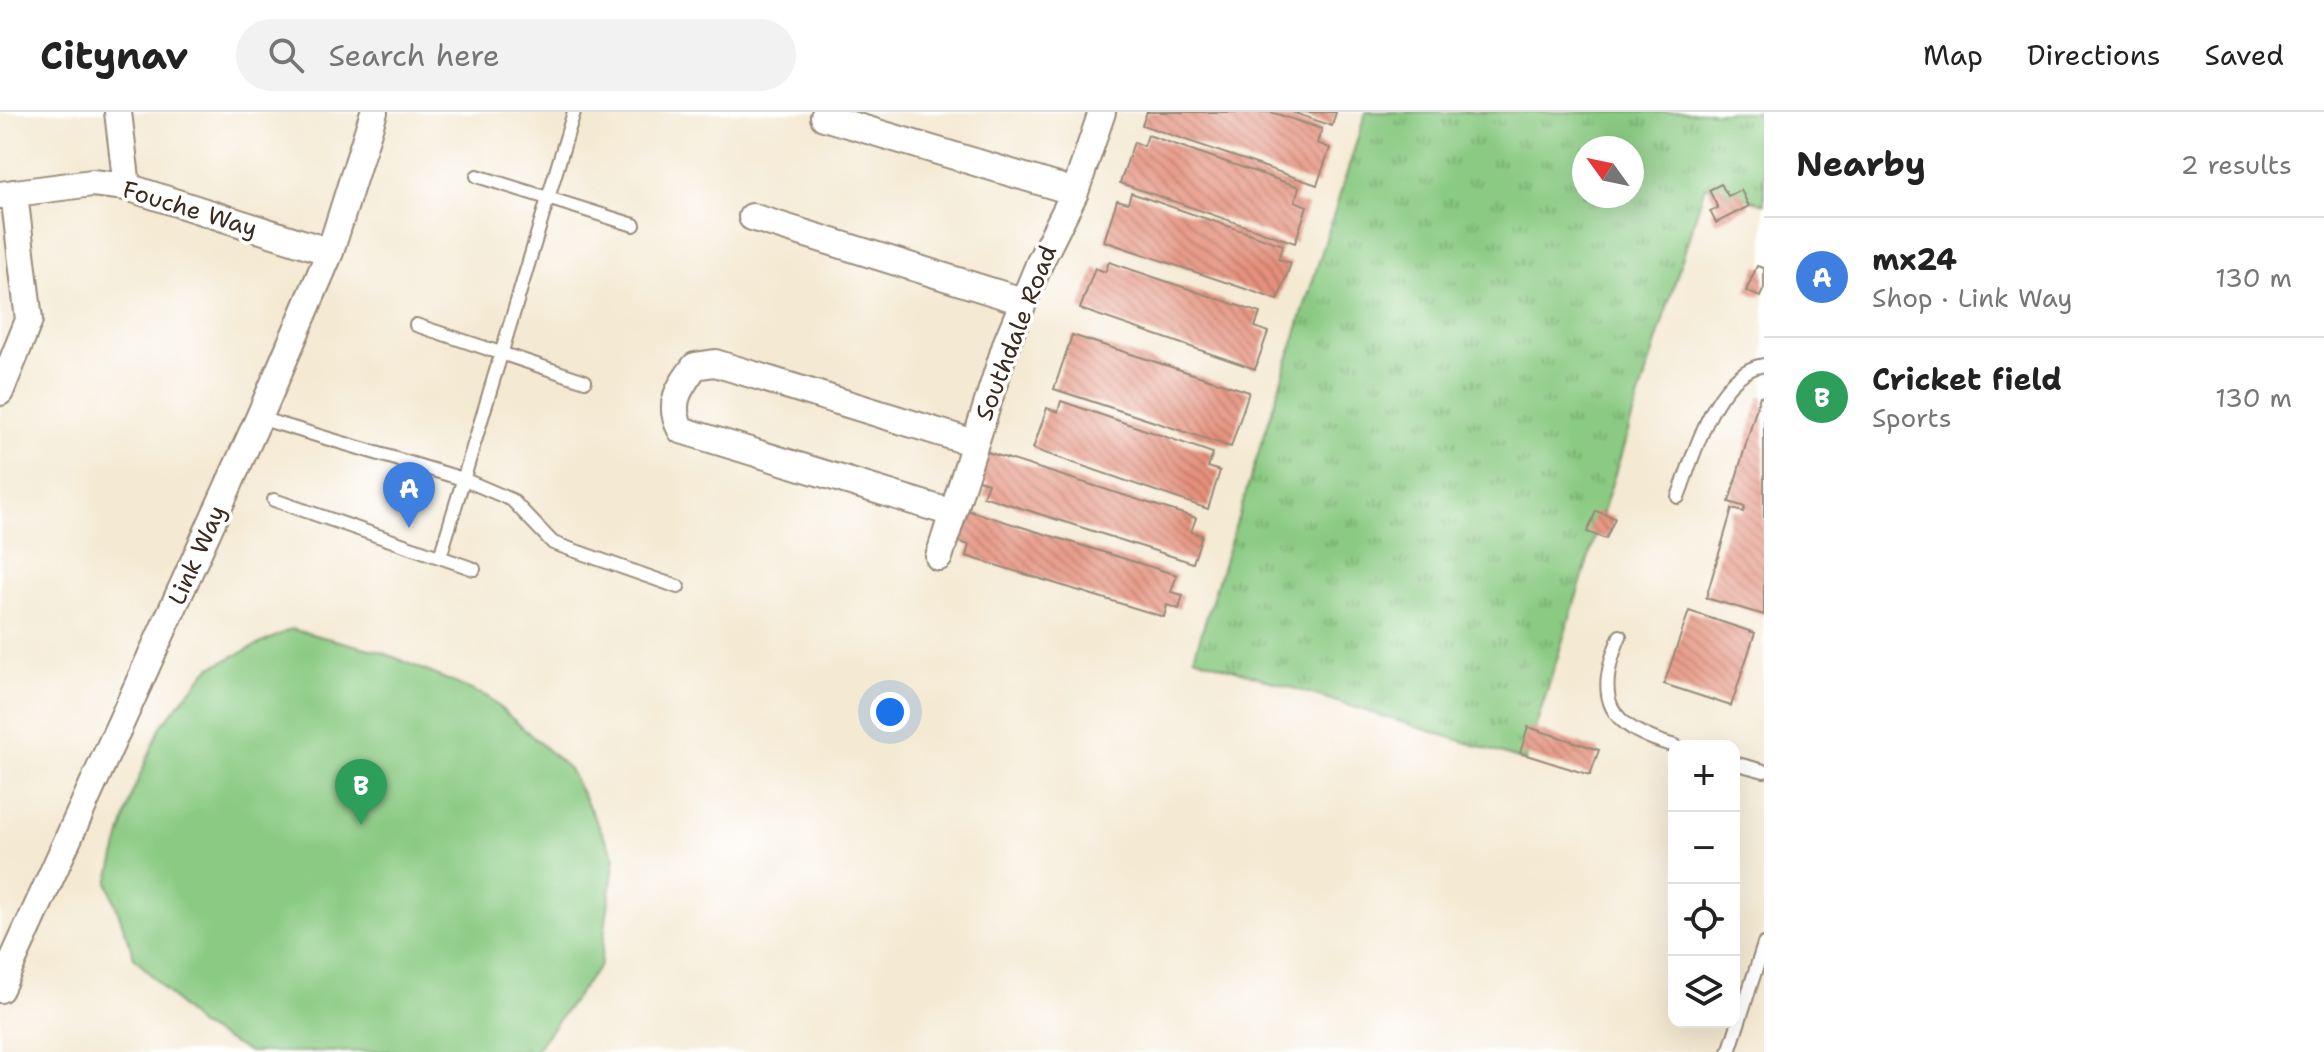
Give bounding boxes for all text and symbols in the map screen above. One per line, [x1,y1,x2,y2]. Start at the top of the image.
search box [236,19,796,91]
text: Citynav [40,30,188,81]
icon: search [264,33,308,77]
text: Search here [328,35,500,76]
text: Map [1923,36,1983,74]
text: Directions [2027,36,2161,74]
text: Saved [2205,36,2284,74]
north arrow [1572,136,1644,208]
text: Nearby [1796,141,1926,187]
text: 2 results [2180,147,2292,182]
street label: Fouche Way [119,173,261,245]
text: mx24 [1872,239,1957,280]
street label: Southdale Road [968,241,1064,425]
text: A [1812,260,1832,295]
text: 130 m [2215,260,2292,295]
text: Shop · Link Way [1872,280,2073,315]
text: Cricket field [1872,359,2062,400]
text: B [1814,380,1830,415]
text: 130 m [2215,380,2292,415]
text: Sports [1872,400,1952,435]
pin: A [383,462,435,528]
street label: Link Way [161,500,233,610]
your location [870,692,910,732]
map controls [1668,740,1740,1028]
button: + [1668,740,1740,812]
pin: B [335,759,387,825]
button: − [1668,812,1740,884]
button: locate [1668,884,1740,956]
button: layers [1668,956,1740,1028]

